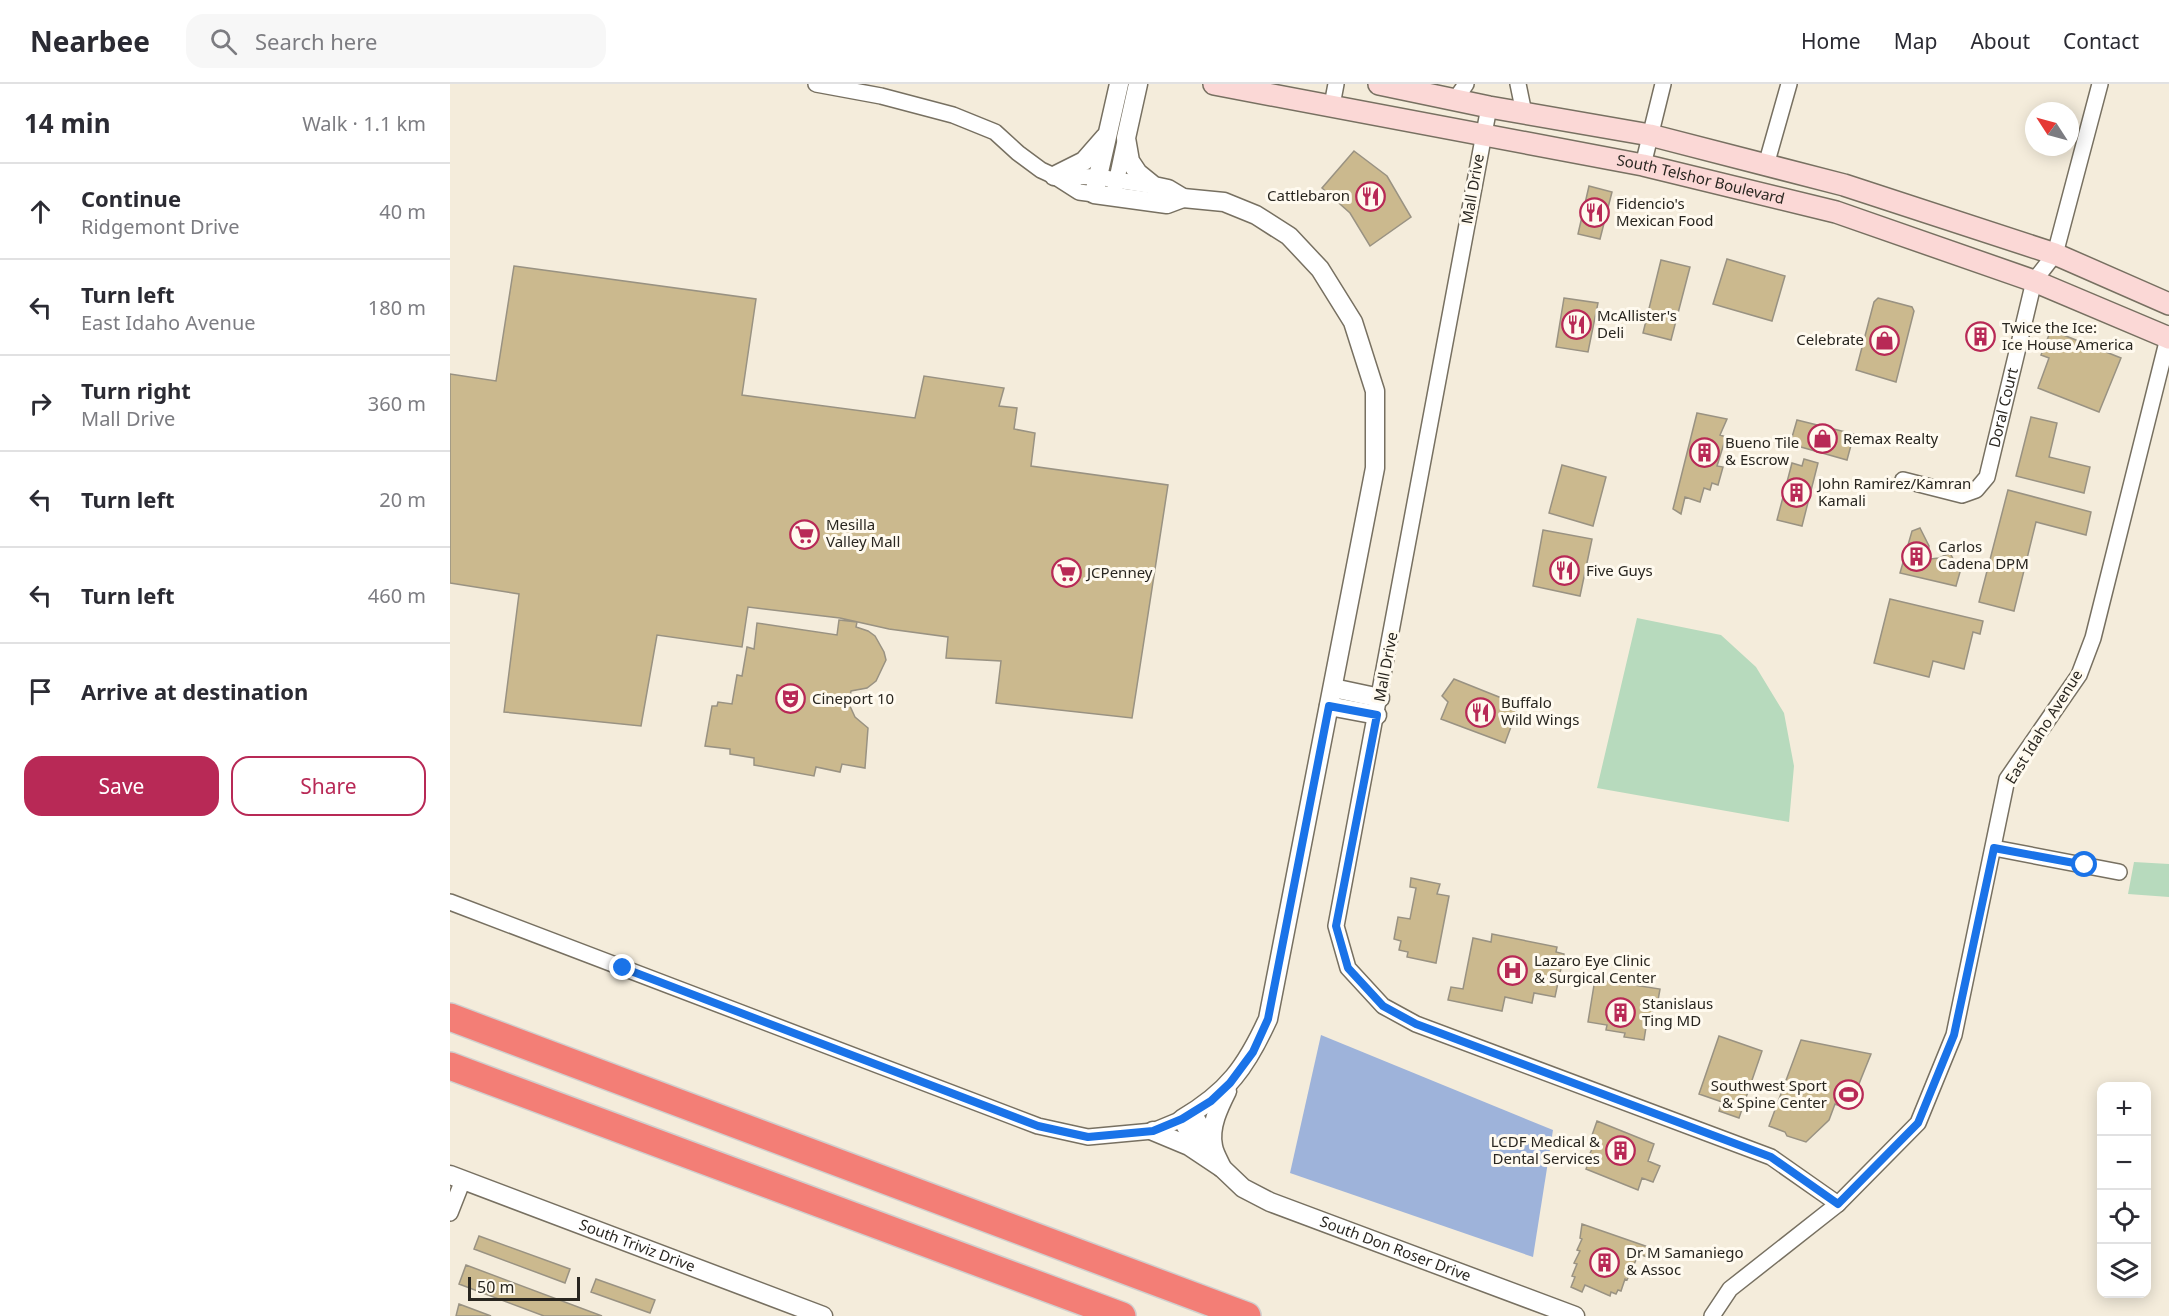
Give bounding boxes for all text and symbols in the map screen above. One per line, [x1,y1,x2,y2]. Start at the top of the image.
search box [186,14,606,68]
text: Nearbee [30,22,150,60]
icon: search [207,25,240,58]
text: Search here [255,26,377,56]
text: Home [1801,27,1861,55]
text: Map [1894,27,1937,55]
text: About [1970,27,2030,55]
text: Contact [2063,27,2139,55]
north arrow [2025,102,2079,156]
text: 14 min [24,105,111,141]
text: Walk · 1.1 km [302,110,426,137]
street label: South Telshor Boulevard [1615,149,1787,208]
street label: Mall Drive [1456,152,1488,225]
restaurant icon: Cattlebaron [1355,180,1387,212]
text: Continue [81,183,181,213]
place label: Cattlebaron [1267,185,1350,205]
place label: Fidencio's Mexican Food [1616,193,1714,230]
icon: ahead [24,195,57,228]
restaurant icon: Fidencio's Mexican Food [1579,197,1611,229]
text: 40 m [379,198,426,225]
text: Ridgemont Drive [81,213,240,240]
text: Turn left [81,279,175,309]
icon: left [24,291,57,324]
text: 180 m [368,294,426,321]
place label: McAllister's Deli [1597,305,1677,342]
text: East Idaho Avenue [81,309,256,336]
restaurant icon: McAllister's Deli [1560,309,1592,341]
place label: Twice the Ice: Ice House America [2002,317,2133,354]
building icon: Twice the Ice: Ice House America [1965,321,1997,353]
shop icon: Celebrate [1869,324,1901,356]
place label: Celebrate [1796,329,1864,349]
street label: Doral Court [1983,365,2022,450]
text: Turn right [81,375,191,405]
icon: right [24,387,57,420]
text: 360 m [368,390,426,417]
text: Mall Drive [81,405,175,432]
shop icon: Remax Realty [1806,423,1838,455]
place label: Remax Realty [1843,428,1939,448]
place label: Bueno Tile & Escrow [1725,432,1799,469]
building icon: Bueno Tile & Escrow [1688,436,1720,468]
place label: John Ramirez/Kamran Kamali [1816,473,1971,510]
building icon: John Ramirez/Kamran Kamali [1781,477,1813,509]
icon: left [24,483,57,516]
text: Turn left [81,484,175,514]
text: 20 m [379,486,426,513]
place label: Mesilla Valley Mall [826,514,900,551]
supermarket icon: Mesilla Valley Mall [789,518,821,550]
place label: Carlos Cadena DPM [1938,536,2029,573]
building icon: Carlos Cadena DPM [1901,540,1933,572]
restaurant icon: Five Guys [1549,555,1581,587]
supermarket icon: JCPenney [1050,557,1082,589]
place label: Five Guys [1586,560,1653,580]
place label: JCPenney [1085,562,1153,582]
icon: left [24,579,57,612]
text: Turn left [81,580,175,610]
text: 460 m [368,582,426,609]
street label: Mall Drive [1368,630,1402,703]
street label: East Idaho Avenue [2000,666,2086,787]
icon: arrive [24,675,57,708]
text: Arrive at destination [81,676,308,706]
theatre icon: Cineport 10 [775,683,807,715]
place label: Cineport 10 [812,688,894,708]
place label: Buffalo Wild Wings [1501,692,1579,729]
restaurant icon: Buffalo Wild Wings [1464,696,1496,728]
button: Save [24,756,219,816]
button: Share [231,756,426,816]
route start [2071,851,2097,877]
place label: Lazaro Eye Clinic & Surgical Center [1534,950,1656,987]
route end [609,954,635,980]
hospital icon: Lazaro Eye Clinic & Surgical Center [1497,954,1529,986]
place label: Stanislaus Ting MD [1642,993,1713,1030]
building icon: Stanislaus Ting MD [1605,997,1637,1029]
place label: Southwest Sport & Spine Center [1711,1075,1828,1112]
sports icon: Southwest Sport & Spine Center [1832,1079,1864,1111]
map controls [2097,1082,2151,1298]
button: + [2097,1082,2151,1136]
place label: LCDF Medical & Dental Services [1491,1131,1600,1168]
building icon: LCDF Medical & Dental Services [1605,1135,1637,1167]
button: − [2097,1136,2151,1190]
button: locate [2097,1190,2151,1244]
street label: South Don Roser Drive [1317,1211,1474,1285]
street label: South Triviz Drive [577,1214,698,1276]
place label: Dr M Samaniego & Assoc [1626,1242,1744,1279]
button: layers [2097,1244,2151,1298]
building icon: Dr M Samaniego & Assoc [1589,1246,1621,1278]
scale bar [468,1274,580,1302]
text: 50 m [477,1276,514,1298]

